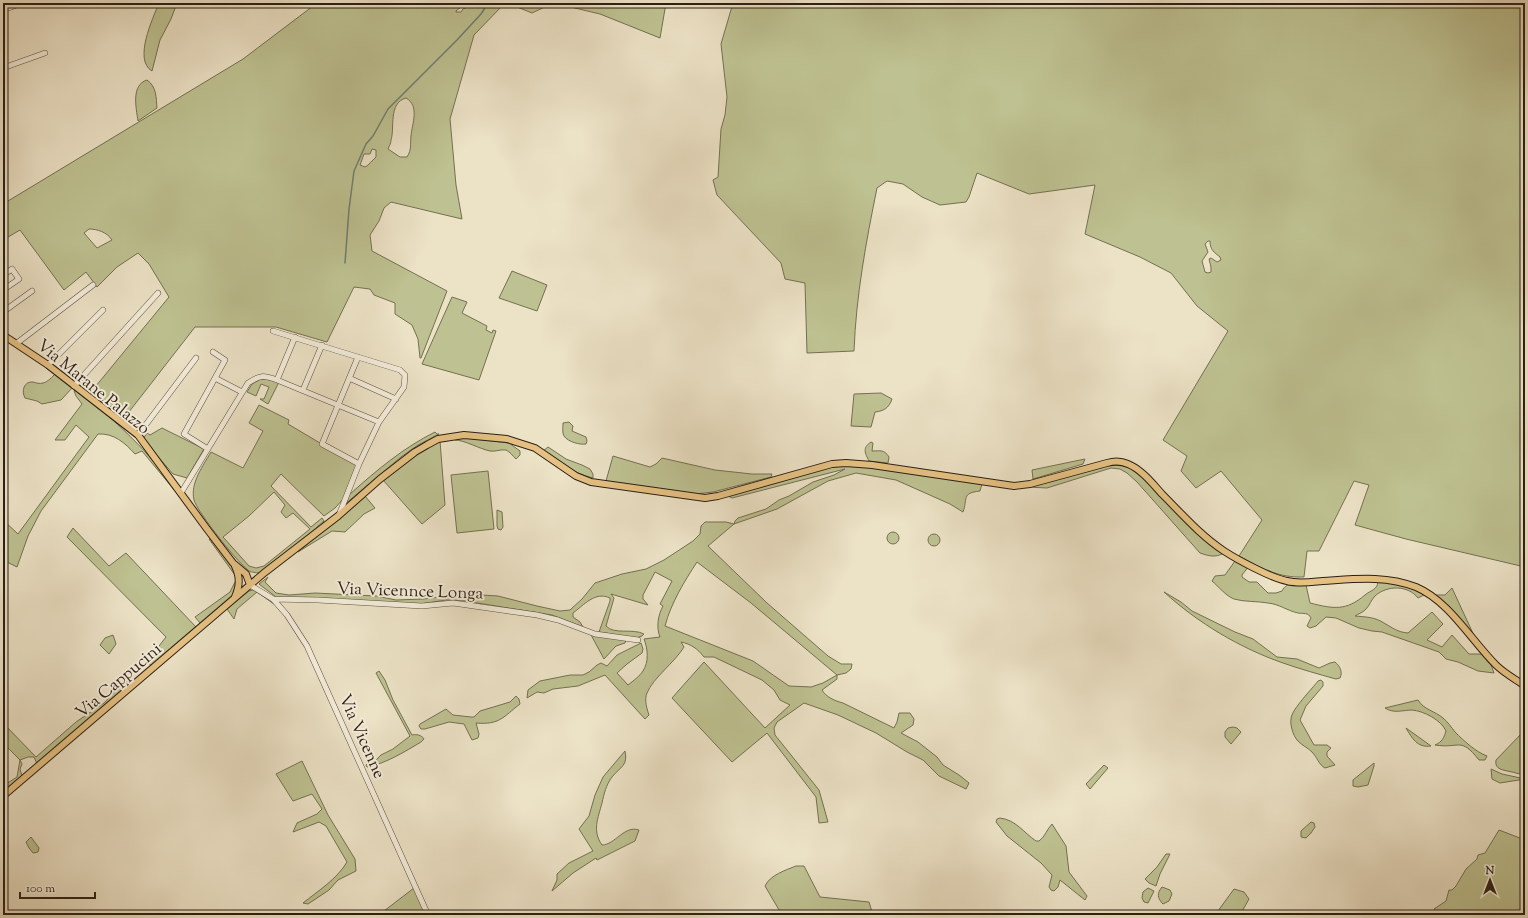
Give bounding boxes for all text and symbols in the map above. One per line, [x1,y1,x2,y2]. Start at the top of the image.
street label: Via Marane Palazzo [31,334,155,441]
street label: Via Vicennce Longa [336,577,484,607]
street label: Via Cappucini [71,638,168,725]
street label: Via Vicenne [332,691,390,783]
north arrow [1470,860,1510,900]
text: N [1485,863,1495,879]
scale bar [20,874,95,900]
text: 100 m [26,880,55,898]

